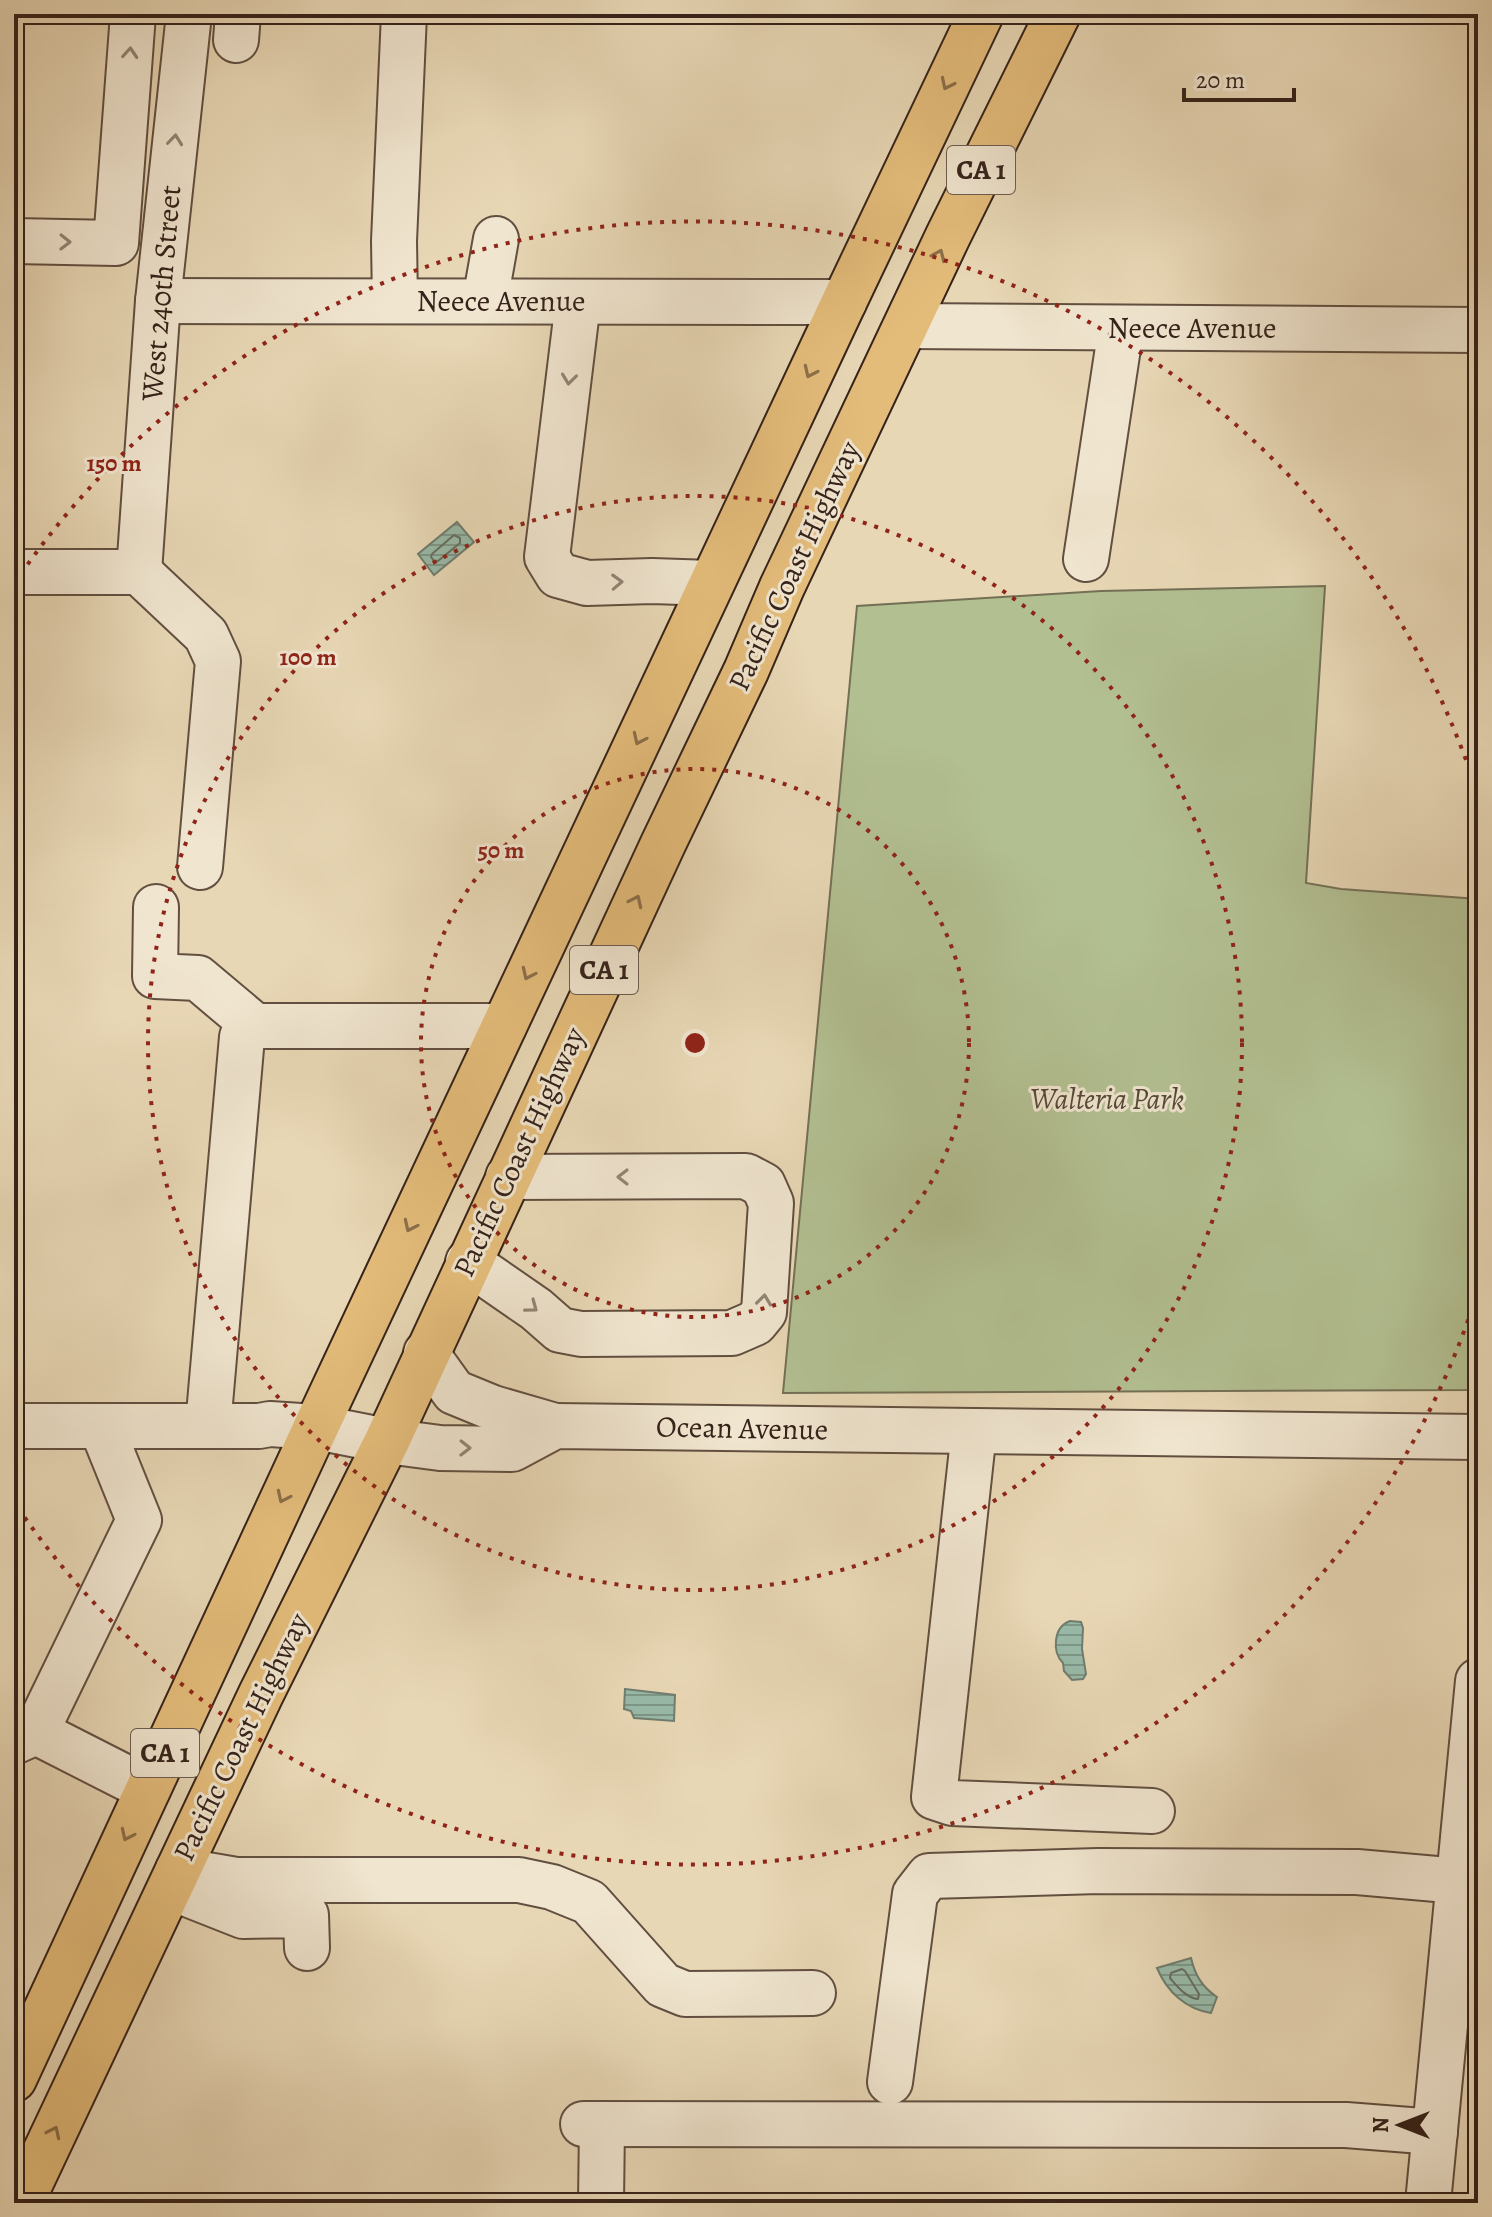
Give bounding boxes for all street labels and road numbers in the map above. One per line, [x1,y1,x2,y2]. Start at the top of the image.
road number: CA 1 [947,146,1015,194]
street label: West 240th Street [132,183,190,404]
street label: Neece Avenue [417,281,585,321]
street label: Neece Avenue [1108,308,1276,348]
street label: Pacific Coast Highway [719,434,870,697]
road number: CA 1 [570,946,638,994]
street label: Pacific Coast Highway [444,1020,595,1283]
street label: Ocean Avenue [656,1407,828,1449]
street label: Pacific Coast Highway [164,1606,319,1868]
road number: CA 1 [131,1729,199,1777]

